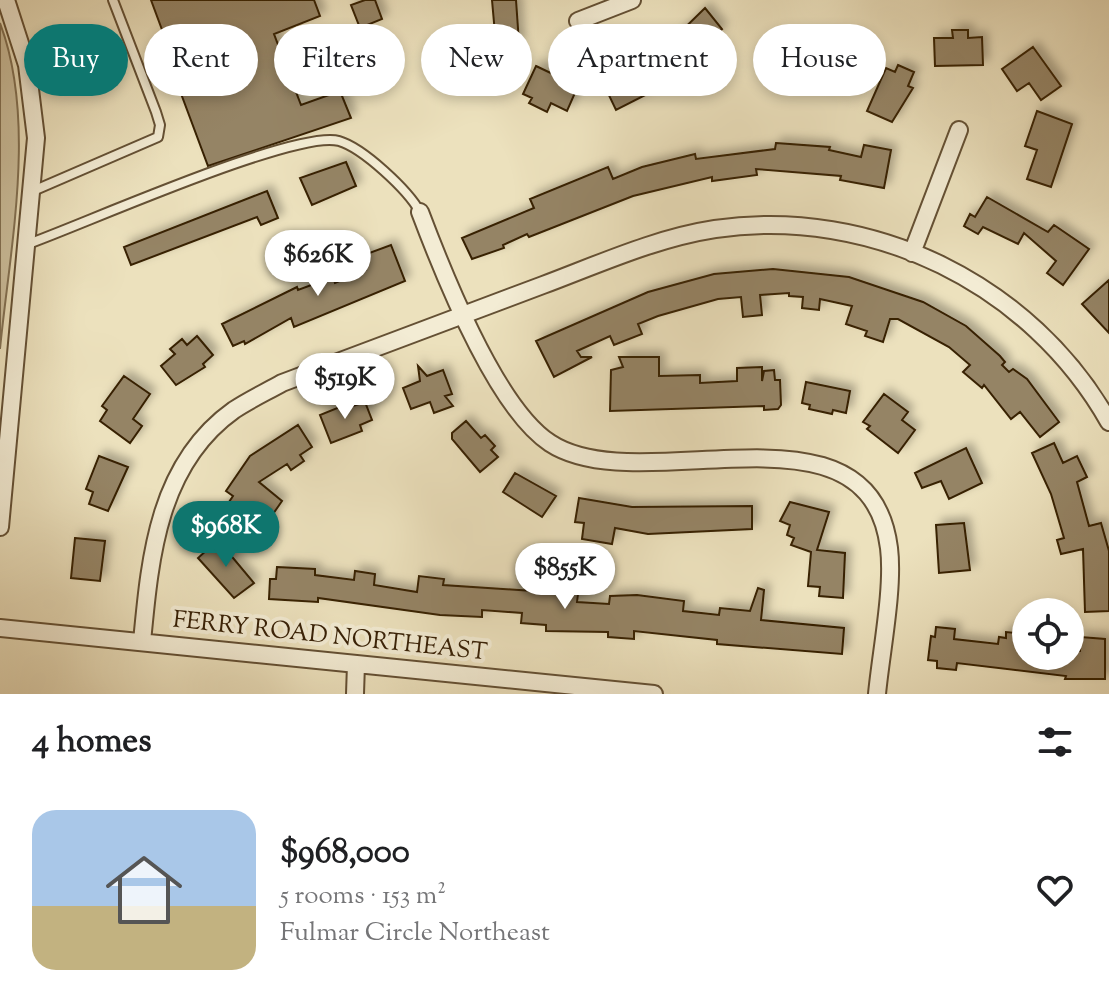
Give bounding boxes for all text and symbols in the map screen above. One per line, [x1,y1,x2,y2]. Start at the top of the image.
chip: Buy [24,24,128,96]
chip: Rent [144,24,258,96]
chip: Filters [274,24,405,96]
chip: New [421,24,532,96]
chip: Apartment [548,24,737,96]
chip: House [753,24,886,96]
pin: $626K [262,230,374,298]
text: $626K [283,237,353,274]
pin: $519K [289,353,401,421]
text: $519K [314,360,376,397]
pin: $968K [170,501,282,569]
text: $968K [190,508,262,545]
pin: $855K [509,543,621,611]
text: $855K [533,550,597,587]
map controls [1012,598,1084,670]
button: locate [1012,598,1084,670]
street label: FERRY ROAD NORTHEAST [171,604,489,670]
text: 4 homes [32,718,152,767]
icon: filters [1033,720,1077,764]
text: $968,000 [280,829,410,878]
icon: home [96,842,192,938]
icon: heart [1033,868,1077,912]
text: 5 rooms · 153 m² [280,878,446,915]
text: Fulmar Circle Northeast [280,915,550,952]

